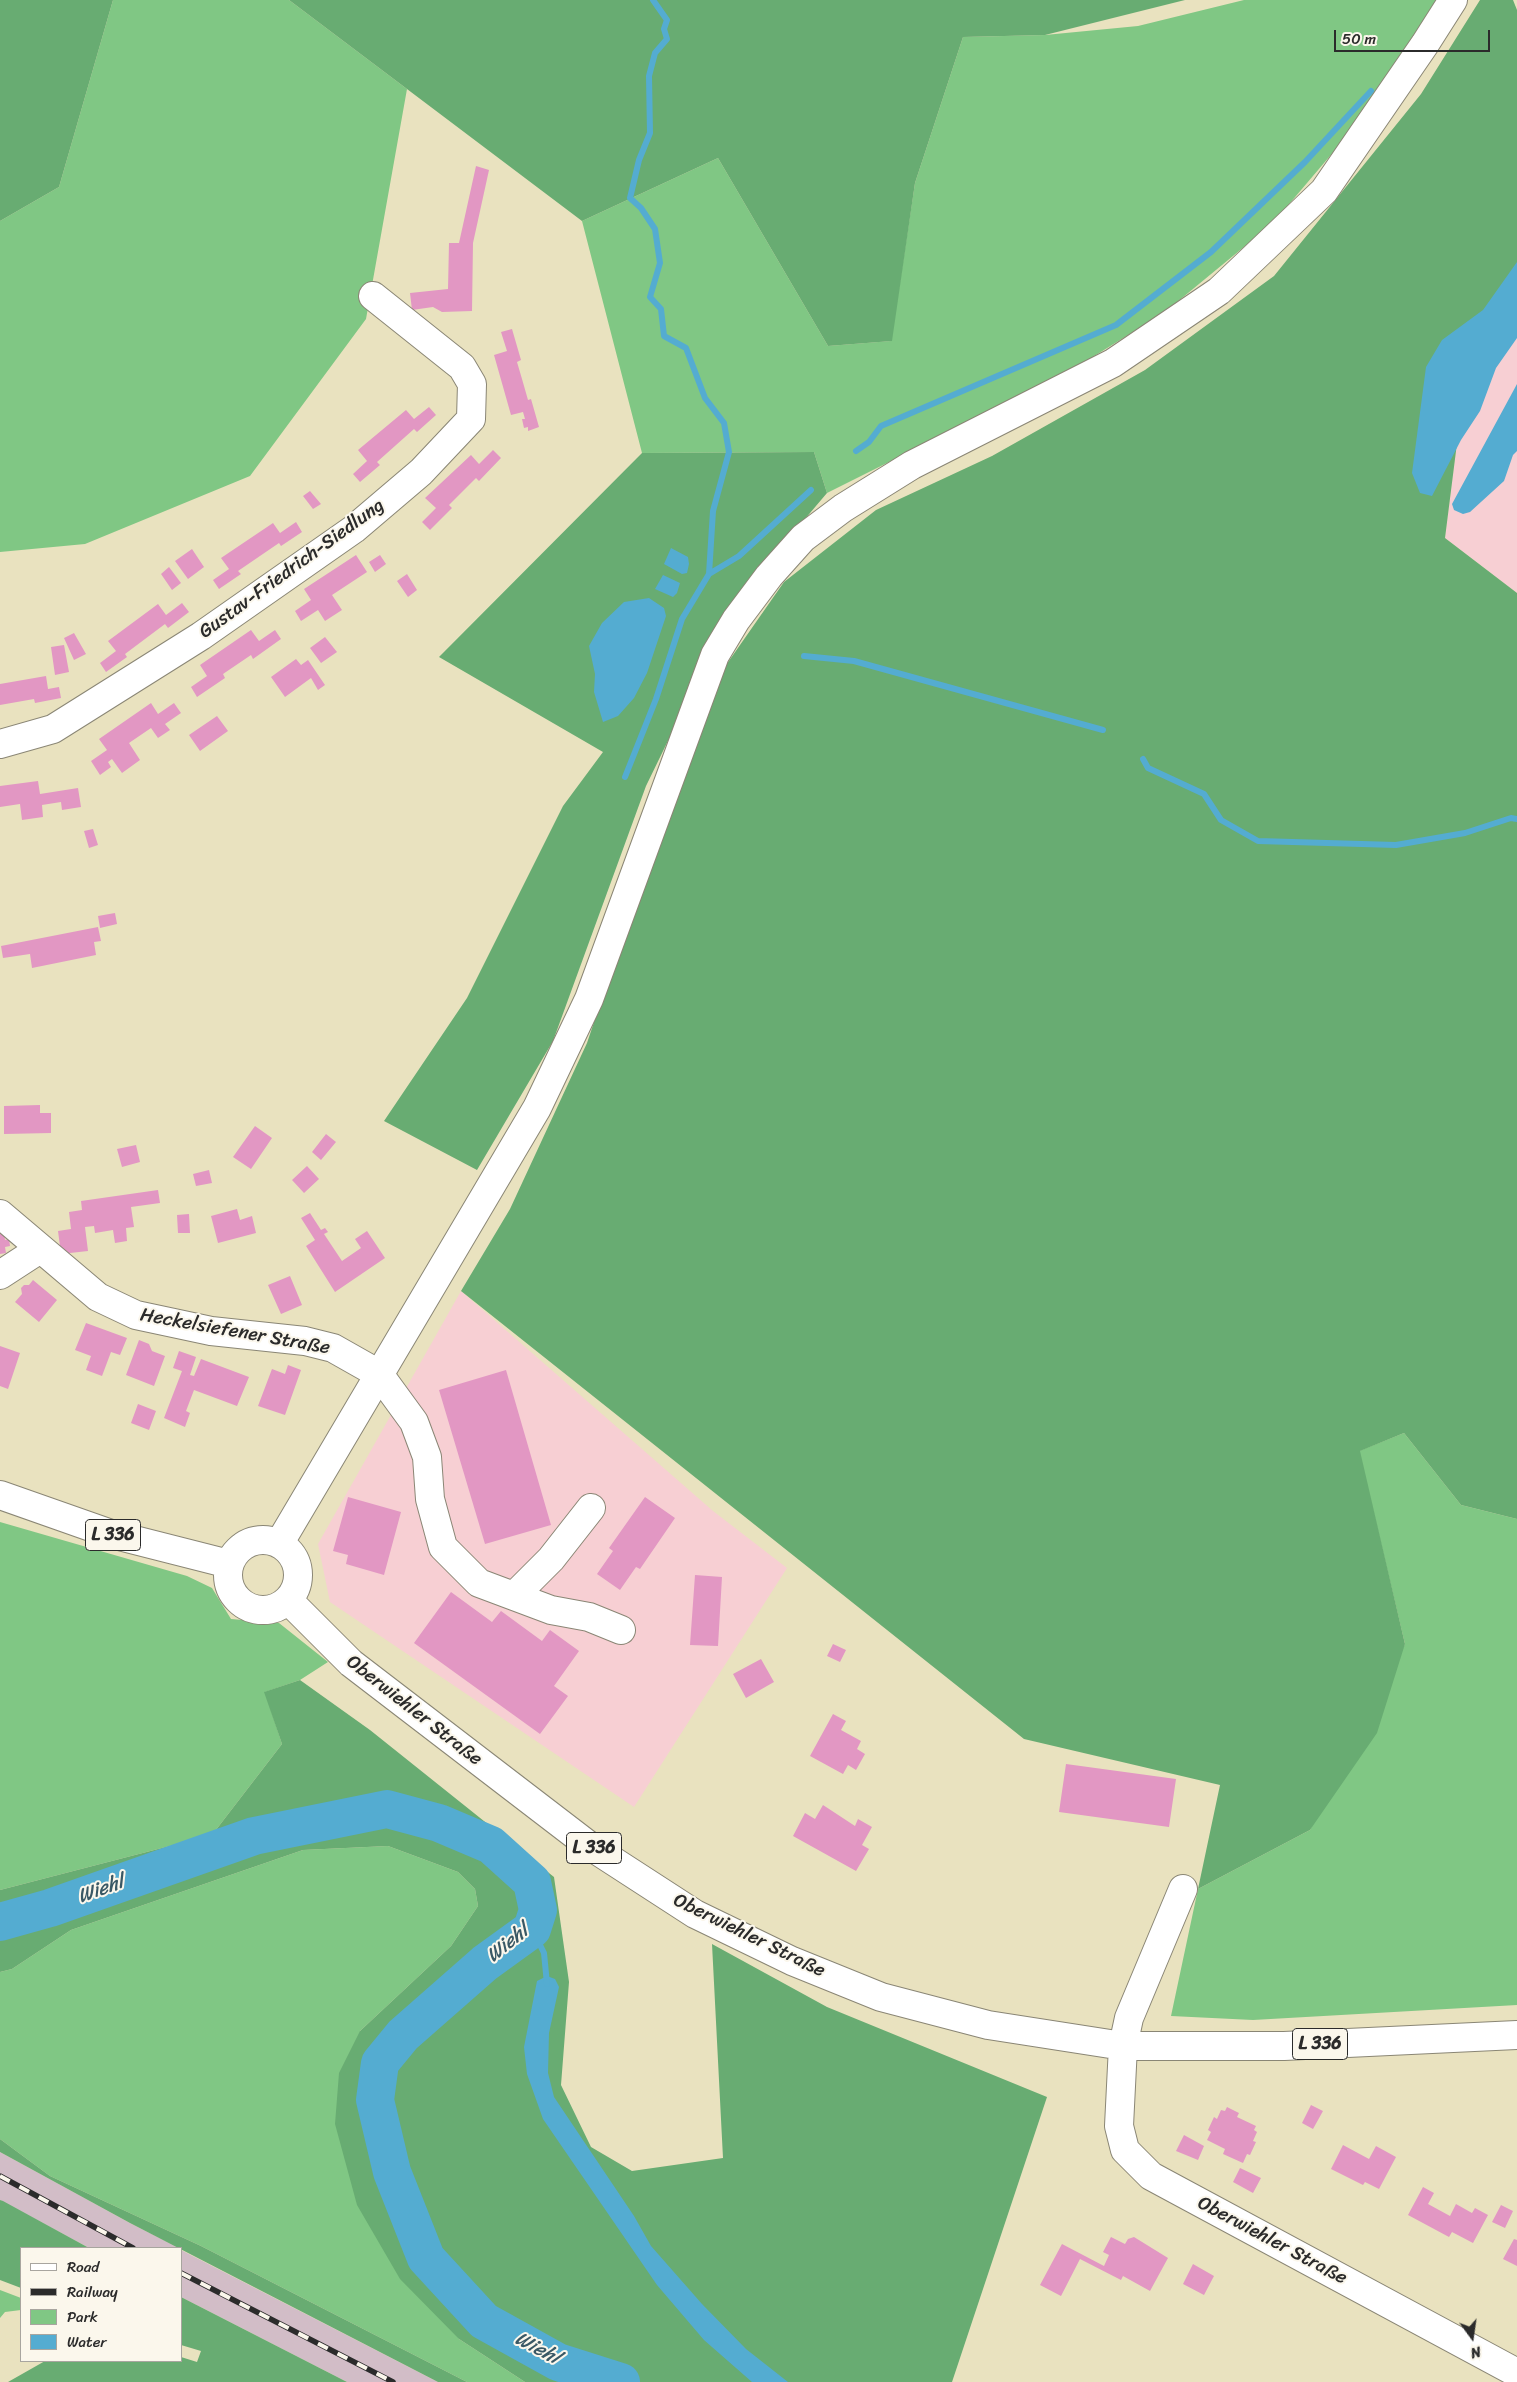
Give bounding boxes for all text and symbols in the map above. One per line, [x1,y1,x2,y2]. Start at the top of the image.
scale bar [1337,20,1493,52]
text: 50 m [1342,26,1376,52]
street label: Gustav-Friedrich-Siedlung [195,494,389,644]
street label: Heckelsiefener Straße [138,1304,332,1360]
road number: L 336 [86,1520,140,1550]
street label: Oberwiehler Straße [342,1651,486,1771]
road number: L 336 [566,1832,622,1864]
water label: Wiehl [75,1871,127,1909]
street label: Oberwiehler Straße [669,1889,829,1983]
water label: Wiehl [482,1920,534,1968]
road number: L 336 [1292,2028,1348,2060]
street label: Oberwiehler Straße [1193,2192,1351,2290]
legend [20,2247,182,2362]
text: Road [67,2254,99,2280]
text: Railway [67,2279,118,2305]
text: Park [67,2304,98,2330]
north arrow [1447,2312,1497,2362]
water label: Wiehl [510,2327,564,2371]
text: Water [67,2329,107,2355]
text: N [1468,2339,1483,2365]

